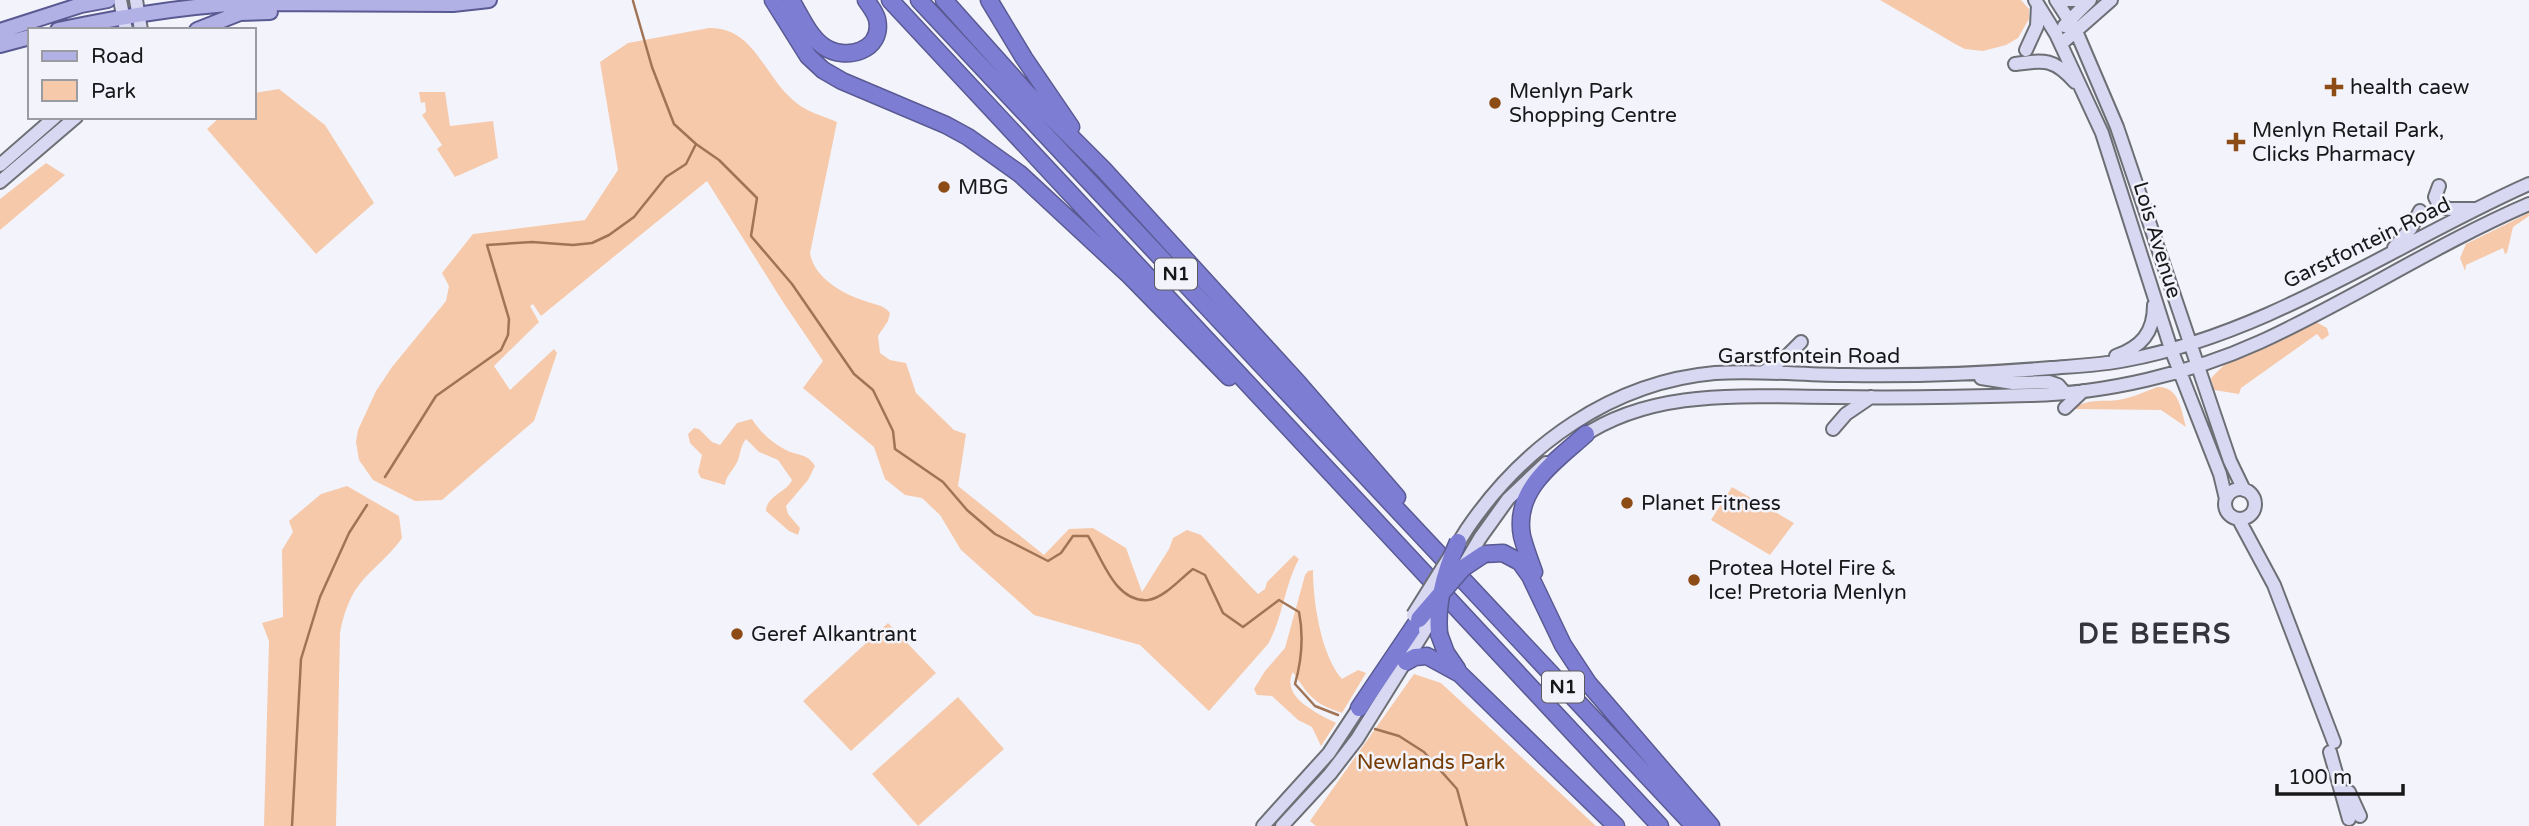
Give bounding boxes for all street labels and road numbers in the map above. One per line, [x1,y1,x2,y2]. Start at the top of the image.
street label: Lois Avenue [2127,179,2187,302]
street label: Garstfontein Road [2280,192,2454,294]
road number: N1 [1155,258,1197,290]
street label: Garstfontein Road [1718,344,1900,369]
road number: N1 [1542,672,1584,702]

